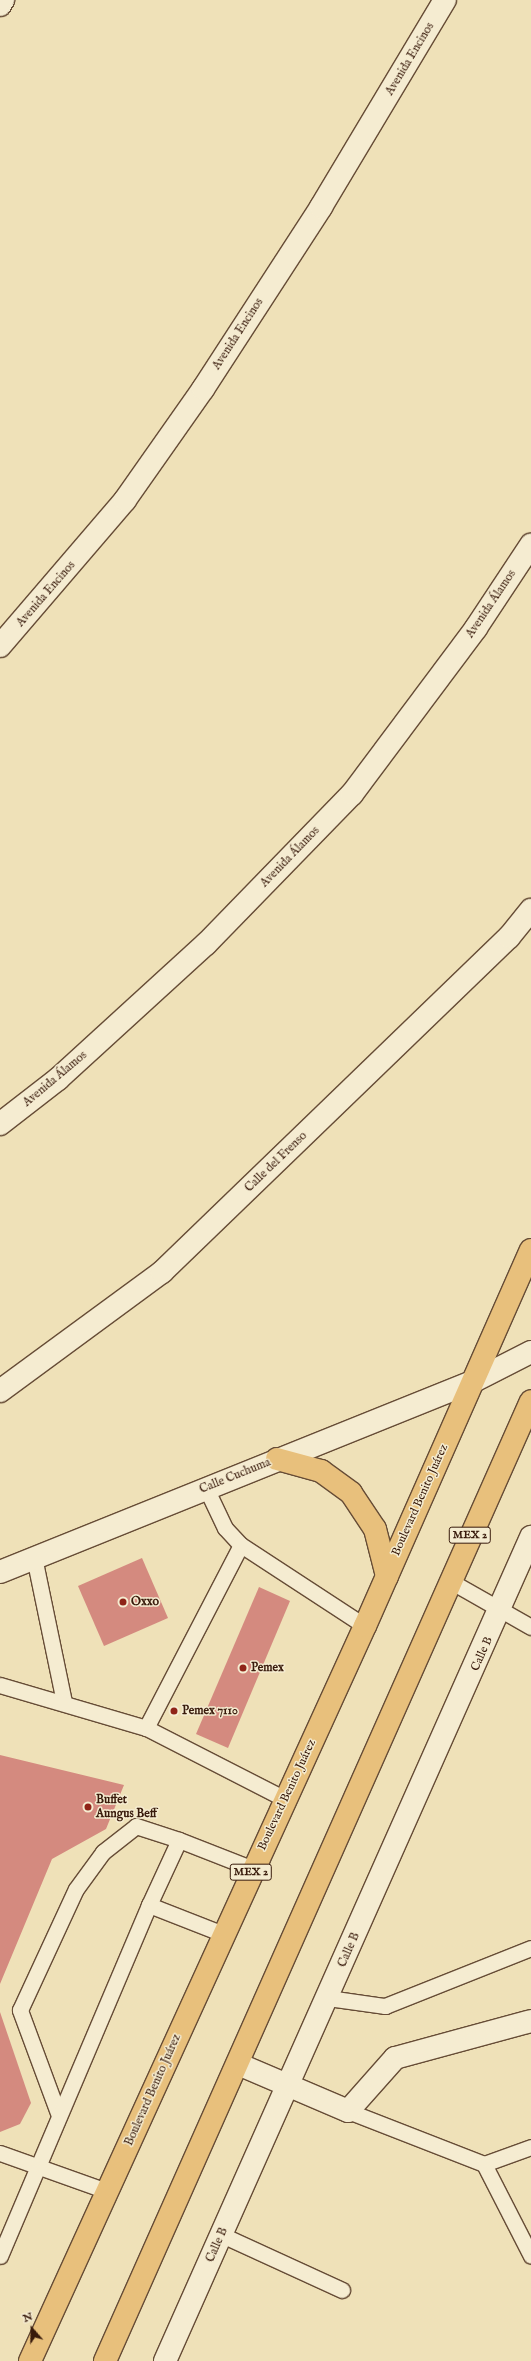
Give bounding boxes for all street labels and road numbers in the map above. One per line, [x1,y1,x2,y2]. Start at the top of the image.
street label: Avenida Encinos [383,20,437,98]
street label: Avenida Encinos [209,295,267,373]
street label: Avenida Encinos [13,558,79,630]
street label: Avenida Álamos [463,567,519,641]
street label: Avenida Álamos [257,824,323,890]
street label: Avenida Álamos [20,1048,90,1110]
street label: Calle del Frenso [242,1129,310,1195]
street label: Boulevard Benito Juárez [389,1442,451,1558]
street label: Calle Cuchuma [197,1455,273,1497]
road number: MEX 2 [448,1526,492,1544]
street label: Calle B [468,1634,496,1674]
street label: Boulevard Benito Juárez [255,1737,319,1853]
road number: MEX 2 [229,1863,273,1881]
street label: Calle B [335,1930,363,1970]
street label: Boulevard Benito Juárez [122,2032,184,2148]
street label: Calle B [203,2225,231,2265]

